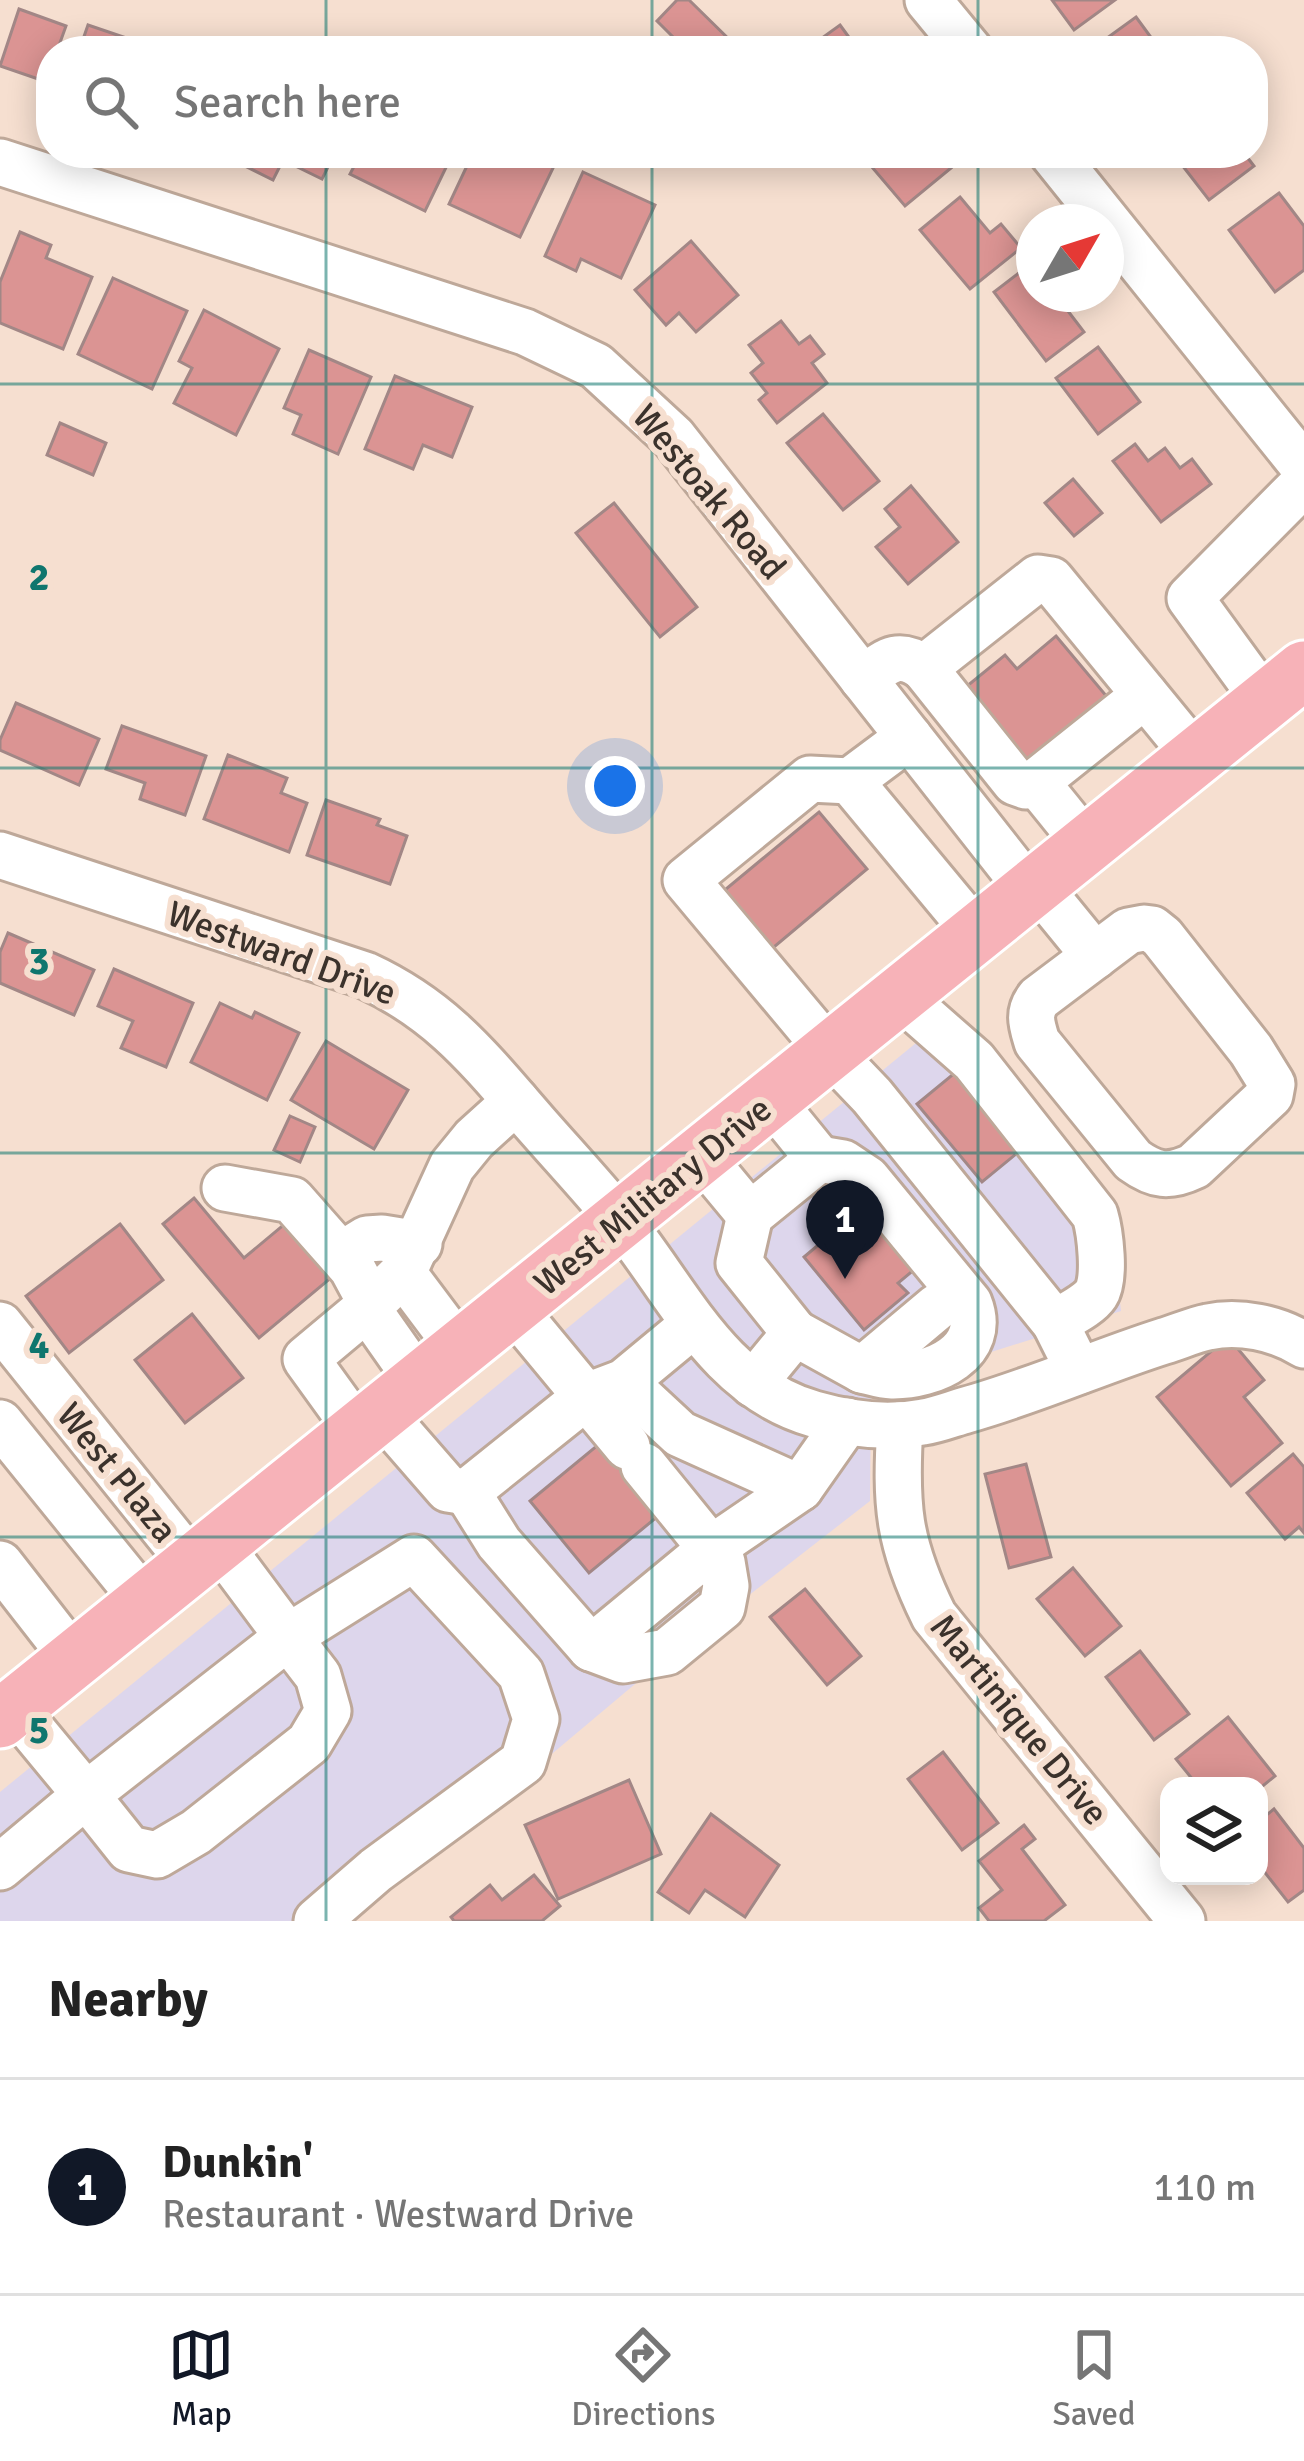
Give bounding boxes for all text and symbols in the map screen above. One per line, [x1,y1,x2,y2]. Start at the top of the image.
search box [36,36,1268,168]
icon: search [78,69,144,135]
text: Search here [174,75,401,130]
north arrow [1016,204,1124,312]
street label: Westoak Road [622,395,795,589]
text: 2 [28,553,50,601]
your location [585,756,645,816]
street label: Westward Drive [161,891,402,1016]
text: 3 [28,937,50,985]
street label: West Military Drive [525,1087,781,1306]
pin: 1 [806,1180,884,1279]
text: 4 [28,1321,50,1369]
street label: West Plaza [47,1394,187,1552]
street label: Martinique Drive [920,1605,1118,1835]
text: 5 [28,1706,50,1754]
map controls [1160,1777,1268,1885]
button: layers [1160,1777,1268,1885]
text: Nearby [48,1968,208,2031]
text: Dunkin' [162,2135,313,2190]
text: 1 [76,2163,98,2211]
text: 110 m [1153,2163,1256,2211]
text: Restaurant · Westward Drive [162,2190,634,2238]
tab: Map [168,2322,234,2435]
tab: Directions [571,2322,716,2435]
tab: Saved [1052,2322,1136,2435]

